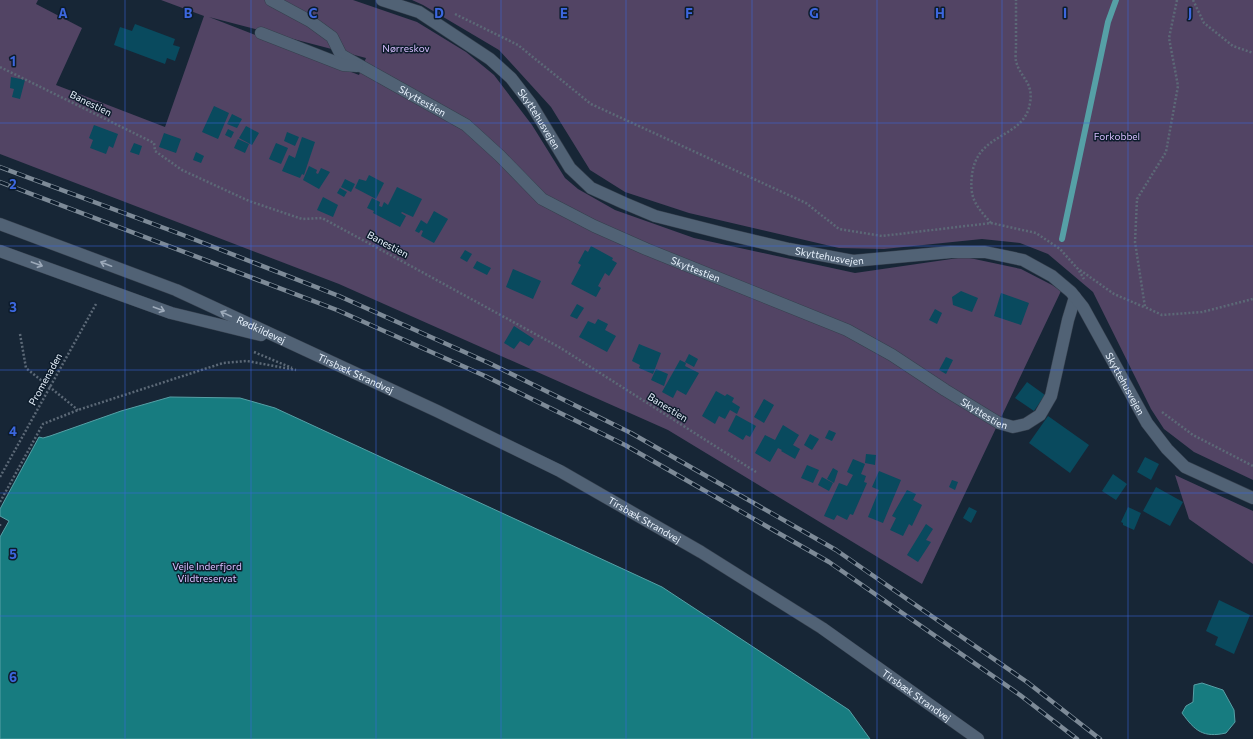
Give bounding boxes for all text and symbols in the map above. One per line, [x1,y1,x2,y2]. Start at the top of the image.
text: A [58,5,68,21]
text: B [184,5,193,21]
text: C [309,5,318,21]
text: D [434,5,444,21]
text: E [560,5,568,21]
text: F [685,5,693,21]
text: G [809,5,819,21]
text: H [935,5,945,21]
text: I [1063,5,1067,21]
text: J [1188,5,1192,21]
park label: Nørreskov [382,42,430,54]
text: 1 [10,53,16,69]
street label: Skyttestien [397,83,448,119]
street label: Skyttehusvejen [515,86,563,151]
street label: Banestien [68,88,114,118]
park label: Forkobbel [1094,130,1140,142]
text: 2 [9,176,17,192]
street label: Banestien [365,228,411,260]
street label: Skyttehusvejen [794,244,864,267]
street label: Skyttestien [669,254,722,284]
one-way arrow [101,259,113,267]
one-way arrow [30,261,43,268]
text: 3 [9,299,17,315]
one-way arrow [152,305,164,313]
one-way arrow [221,309,233,317]
street label: Rødkildevej [235,313,288,346]
street label: Skyttehusvejen [1103,350,1147,417]
street label: Promenaden [26,351,64,407]
street label: Tirsbæk Strandvej [316,351,395,396]
street label: Banestien [646,390,690,424]
street label: Skyttestien [959,395,1009,431]
text: 4 [9,423,17,439]
street label: Tirsbæk Strandvej [606,494,683,545]
text: 5 [9,546,17,562]
park label: Vejle Inderfjord Vildtreservat [172,560,242,584]
street label: Tirsbæk Strandvej [880,667,953,724]
text: 6 [9,669,17,685]

